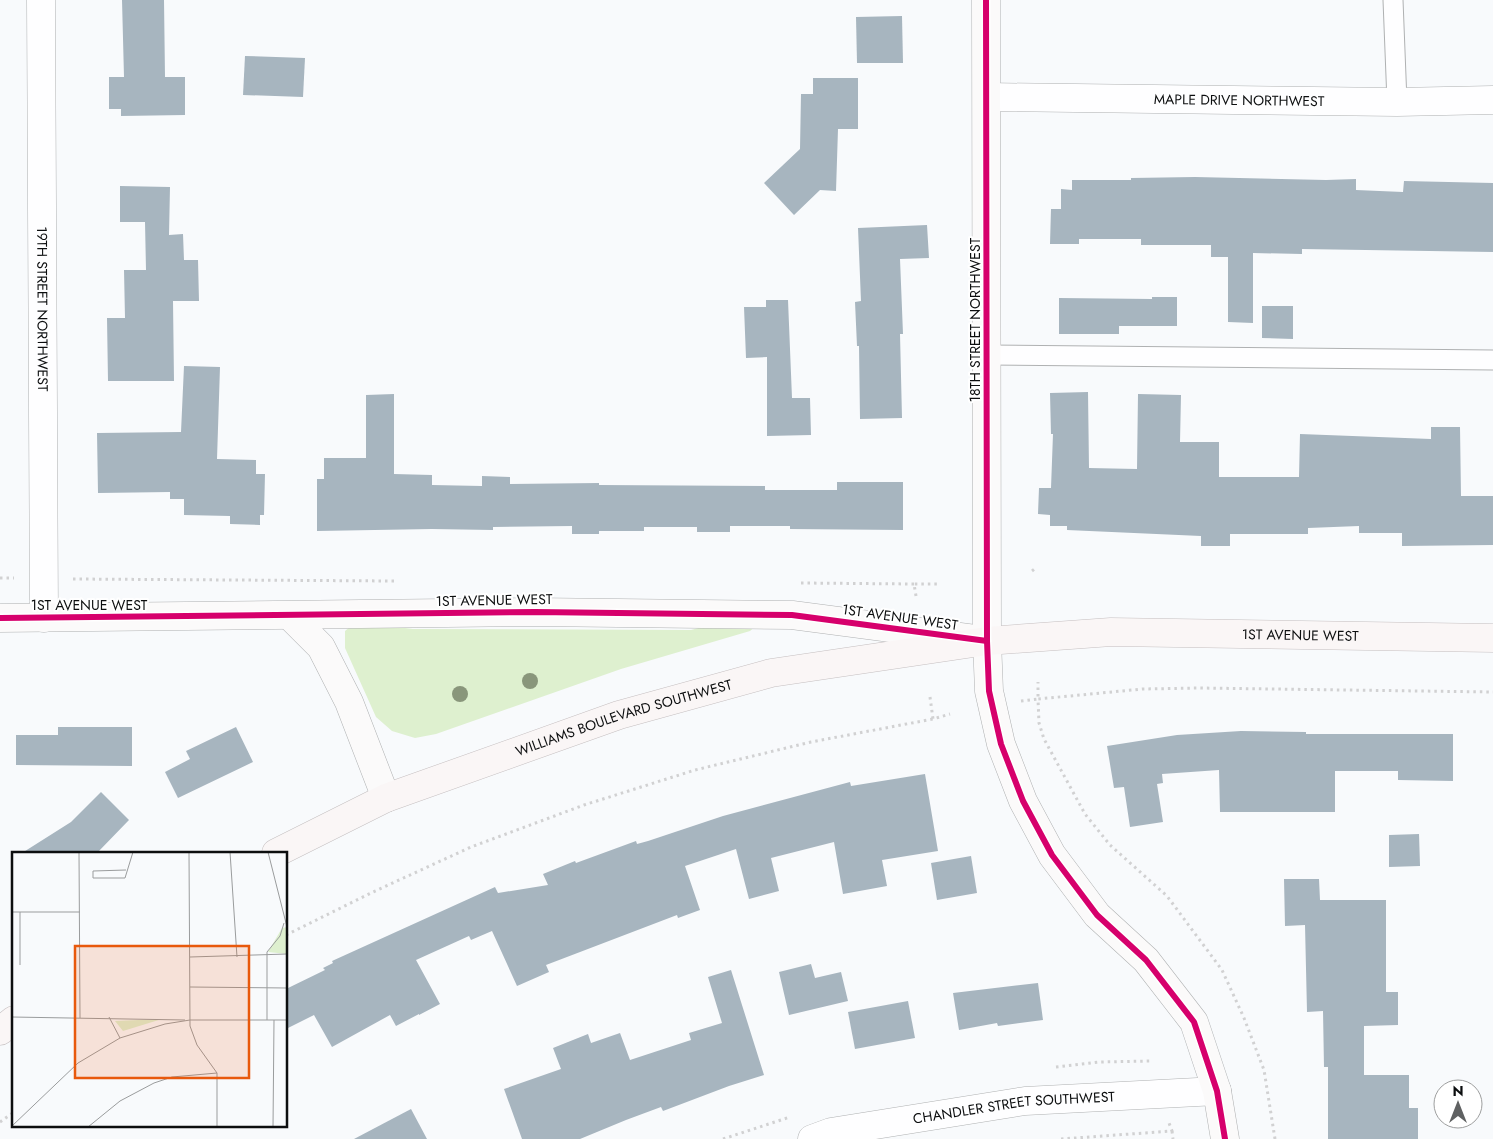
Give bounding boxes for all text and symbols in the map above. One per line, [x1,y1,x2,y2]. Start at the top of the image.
street label: MAPLE DRIVE NORTHWEST [1154,89,1325,111]
street label: 19TH STREET NORTHWEST [32,226,53,392]
street label: 18TH STREET NORTHWEST [965,237,985,402]
street label: 1ST AVENUE WEST [435,589,553,611]
street label: 1ST AVENUE WEST [31,595,148,615]
street label: 1ST AVENUE WEST [841,599,960,635]
street label: 1ST AVENUE WEST [1242,624,1359,646]
street label: WILLIAMS BOULEVARD SOUTHWEST [513,674,735,761]
inset map [12,852,288,1126]
north arrow [1433,1079,1483,1129]
text: N [1452,1081,1464,1101]
street label: CHANDLER STREET SOUTHWEST [911,1086,1116,1129]

